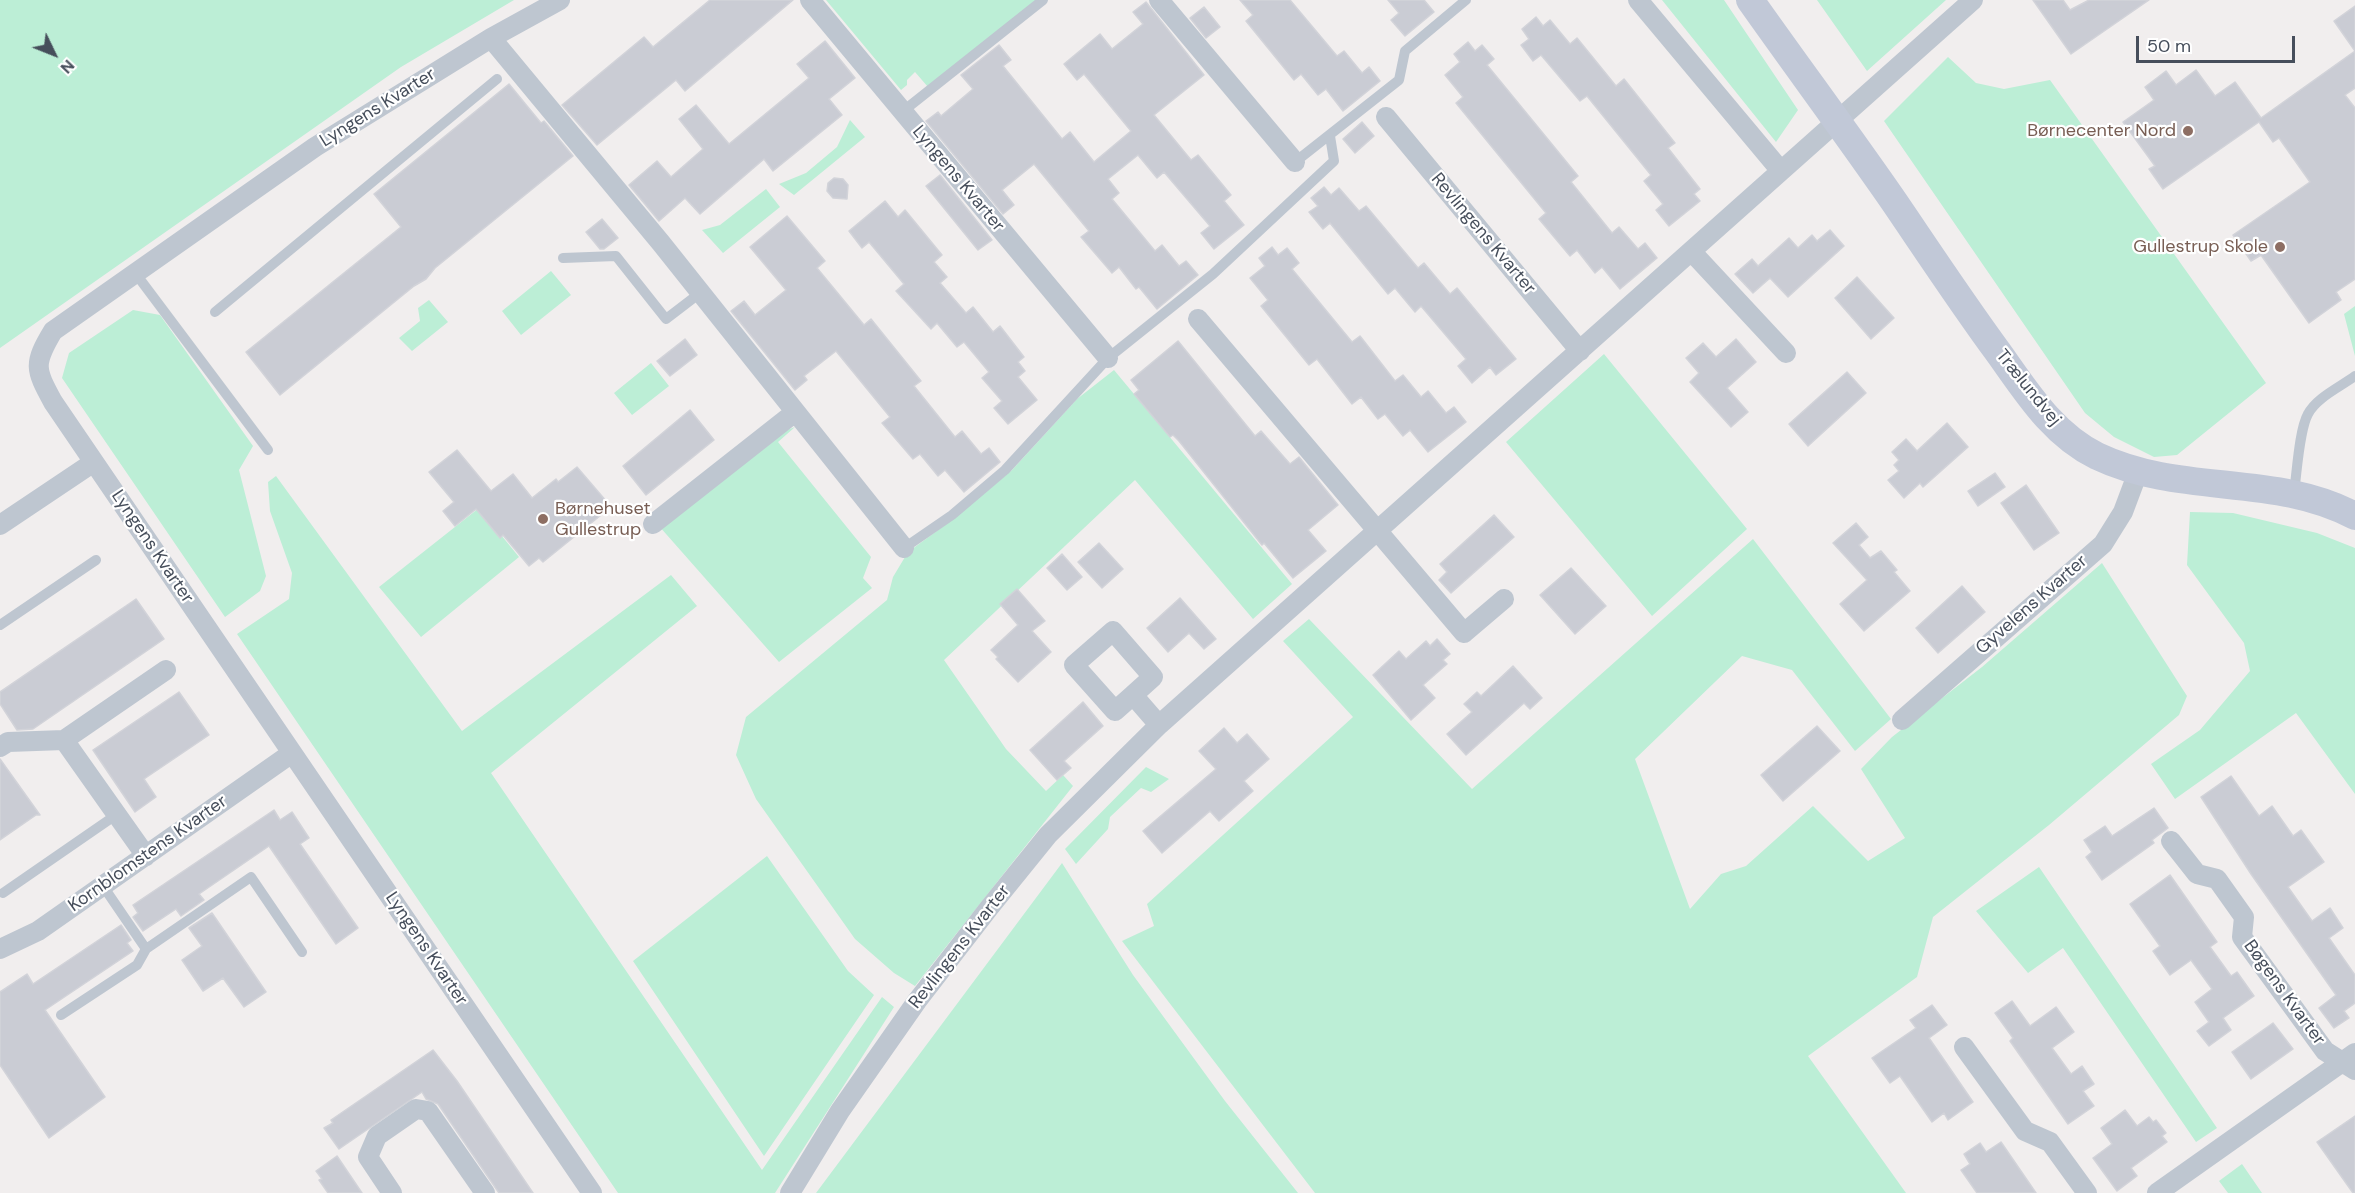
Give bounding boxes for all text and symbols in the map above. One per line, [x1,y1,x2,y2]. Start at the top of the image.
north arrow [24,24,84,84]
scale bar [2139,24,2298,62]
text: 50 m [2147,34,2191,58]
text: N [56,55,79,78]
street label: Lyngens Kvarter [316,64,440,152]
place label: Børnecenter Nord [2027,120,2176,142]
street label: Lyngens Kvarter [907,122,1009,236]
marker: Børnecenter Nord [2181,124,2195,138]
street label: Revlingens Kvarter [1426,169,1540,299]
place label: Gullestrup Skole [2133,236,2268,258]
marker: Gullestrup Skole [2273,240,2287,254]
street label: Trælundvej [1991,346,2065,430]
street label: Lyngens Kvarter [106,486,198,608]
place label: Børnehuset Gullestrup [555,498,650,540]
marker: Børnehuset Gullestrup [536,512,550,526]
street label: Gyvelens Kvarter [1972,551,2092,659]
street label: Kornblomstens Kvarter [65,791,231,917]
street label: Revlingens Kvarter [905,881,1015,1013]
street label: Lyngens Kvarter [380,888,472,1010]
street label: Bøgens Kvarter [2239,936,2329,1050]

